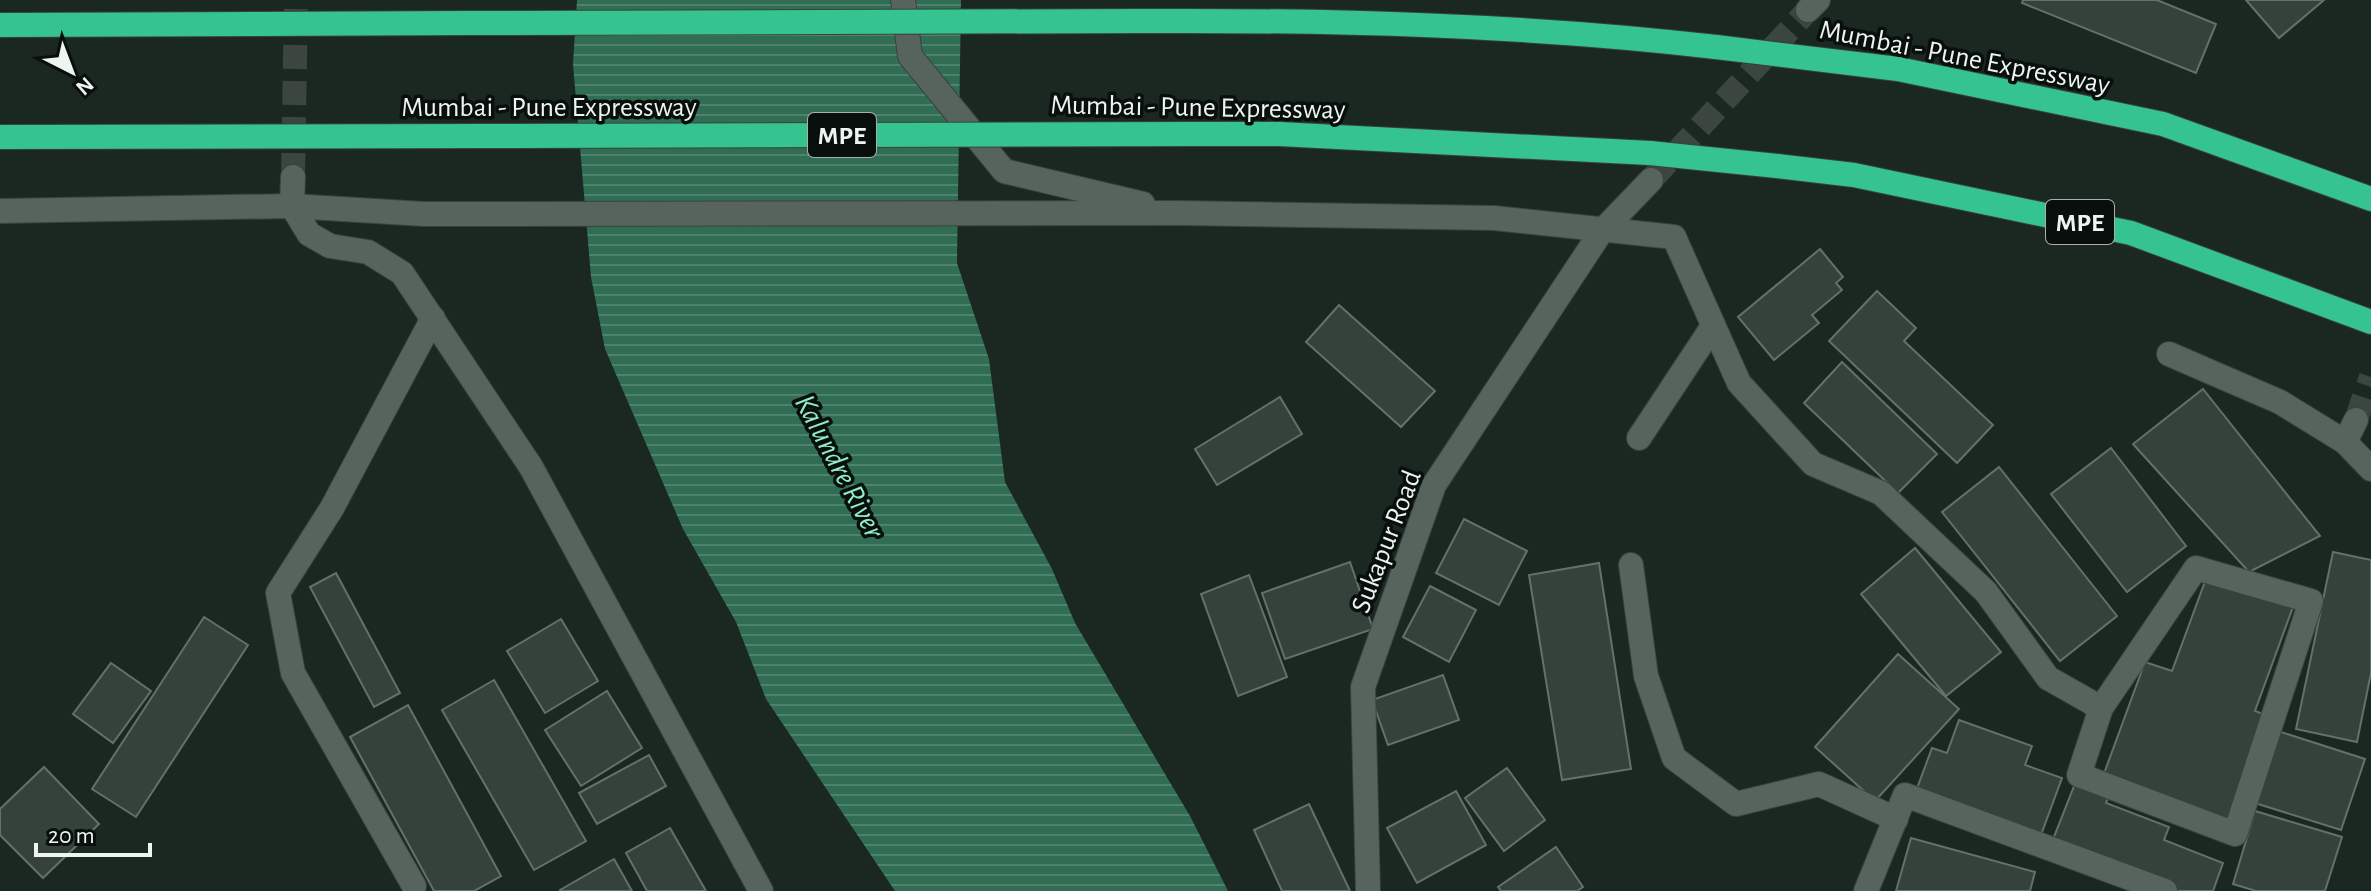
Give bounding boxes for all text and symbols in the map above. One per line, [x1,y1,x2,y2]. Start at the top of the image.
street label: Mumbai - Pune Expressway [1817,16,2112,100]
north arrow [32,32,112,112]
text: N [72,73,98,99]
street label: Mumbai - Pune Expressway [1050,91,1346,125]
street label: Mumbai - Pune Expressway [401,94,697,122]
road number: MPE [808,113,876,157]
road number: MPE [2046,200,2114,244]
water label: Kalundre River [789,390,890,544]
street label: Sukapur Road [1347,467,1427,617]
scale bar [36,807,150,857]
text: 20 m [48,824,95,848]

